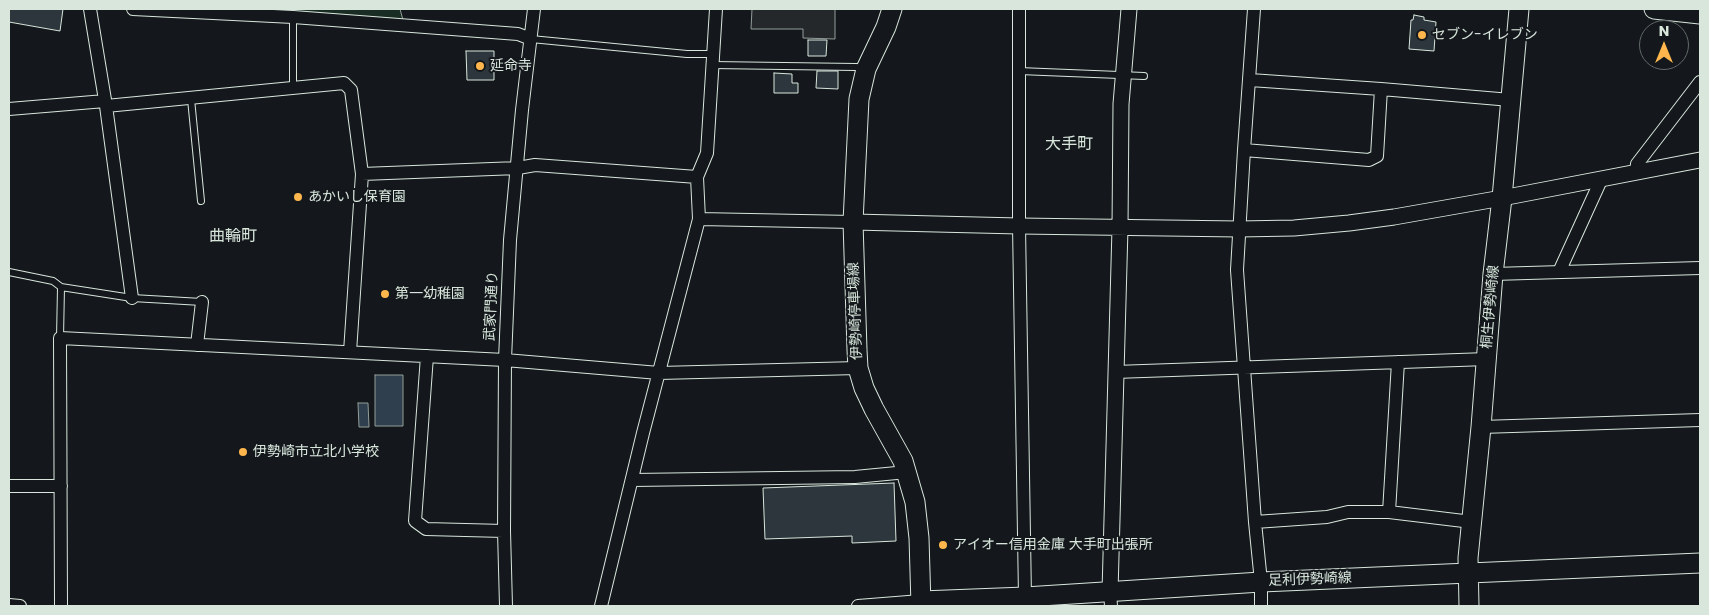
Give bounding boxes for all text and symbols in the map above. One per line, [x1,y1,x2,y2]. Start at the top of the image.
north arrow [1639,20,1689,70]
text: N [1659,21,1669,41]
place label: セブン-イレブン [1432,27,1538,43]
marker: セブン-イレブン [1416,29,1428,41]
place label: 延命寺 [490,58,532,74]
marker: 延命寺 [474,60,486,72]
district label: 大手町 [1045,135,1093,155]
place label: あかいし保育園 [308,189,406,205]
marker: あかいし保育園 [292,191,304,203]
district label: 曲輪町 [209,227,257,247]
street label: 伊勢崎停車場線 [846,262,866,360]
street label: 桐生伊勢崎線 [1479,264,1503,350]
street label: 武家門通り [482,271,502,341]
place label: 第一幼稚園 [395,286,465,302]
marker: 第一幼稚園 [379,288,391,300]
place label: 伊勢崎市立北小学校 [253,444,379,460]
marker: 伊勢崎市立北小学校 [237,446,249,458]
place label: アイオー信用金庫 大手町出張所 [953,537,1153,553]
marker: アイオー信用金庫 大手町出張所 [937,539,949,551]
street label: 足利伊勢崎線 [1268,570,1352,590]

